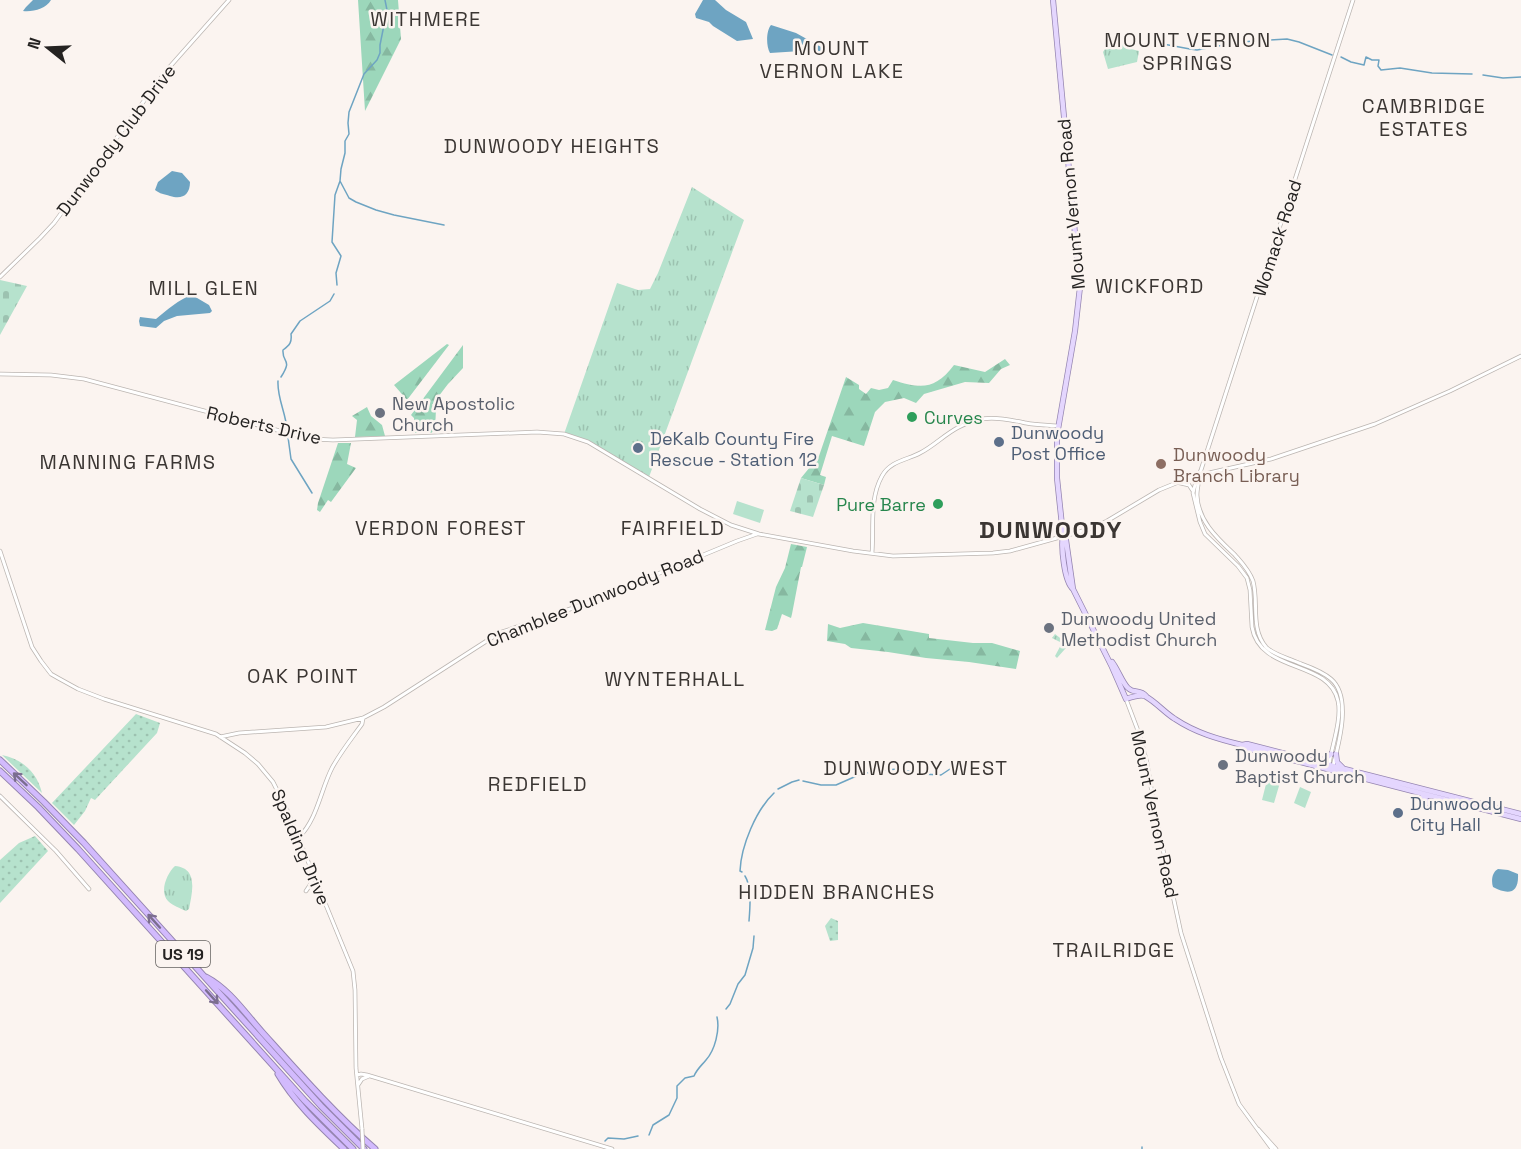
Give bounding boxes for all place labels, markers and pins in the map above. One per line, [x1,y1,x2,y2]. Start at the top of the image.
place label: New Apostolic Church [392,392,515,436]
marker: New Apostolic Church [373,406,387,420]
place label: Curves [924,406,983,429]
marker: Curves [905,410,919,424]
place label: Dunwoody Post Office [1011,421,1106,465]
place label: DeKalb County Fire Rescue - Station 12 [650,427,817,471]
marker: Dunwoody Post Office [992,435,1006,449]
marker: DeKalb County Fire Rescue - Station 12 [631,441,645,455]
place label: Dunwoody Branch Library [1173,443,1300,487]
marker: Dunwoody Branch Library [1154,457,1168,471]
place label: Pure Barre [836,493,926,516]
marker: Pure Barre [931,497,945,511]
place label: Dunwoody United Methodist Church [1061,607,1217,651]
marker: Dunwoody United Methodist Church [1042,621,1056,635]
place label: Dunwoody Baptist Church [1235,744,1365,788]
marker: Dunwoody Baptist Church [1216,758,1230,772]
place label: Dunwoody City Hall [1410,792,1503,836]
marker: Dunwoody City Hall [1391,806,1405,820]

